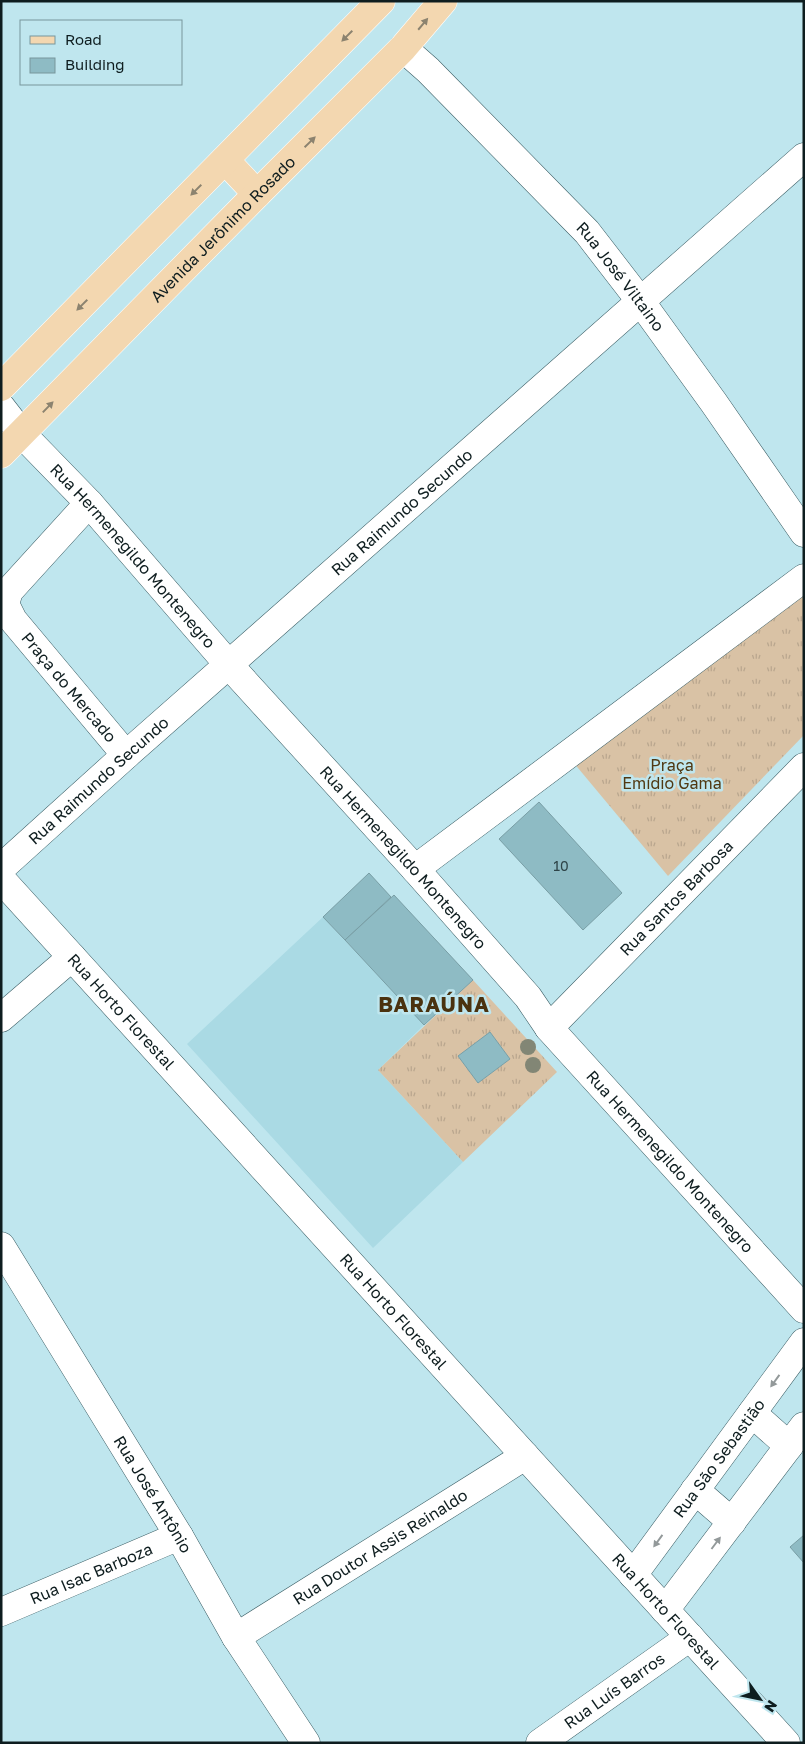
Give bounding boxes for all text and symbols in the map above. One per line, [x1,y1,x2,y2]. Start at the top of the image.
one-way arrow [417,19,429,31]
legend [20,20,182,85]
text: Road [65,30,102,48]
one-way arrow [341,30,353,42]
text: Building [65,55,125,73]
one-way arrow [303,136,315,148]
street label: Avenida Jerônimo Rosado [146,152,299,306]
one-way arrow [190,183,202,195]
street label: Rua José Viltaino [572,217,669,335]
one-way arrow [76,299,88,311]
one-way arrow [42,402,54,414]
street label: Rua Raimundo Secundo [327,444,476,580]
street label: Rua Hermenegildo Montenegro [46,459,220,652]
street label: Praça do Mercado [17,628,121,746]
street label: Rua Raimundo Secundo [24,712,173,849]
park label: Praça Emídio Gama [622,755,722,793]
street label: Rua Hermenegildo Montenegro [316,762,491,953]
street label: Rua Santos Barbosa [615,836,737,960]
house number: 10 [553,857,569,874]
street label: Rua Horto Florestal [63,949,179,1074]
district label: BARAÚNA [378,991,490,1017]
street label: Rua Hermenegildo Montenegro [582,1066,758,1257]
street label: Rua Horto Florestal [336,1249,452,1374]
one-way arrow [770,1375,780,1388]
street label: Rua São Sebastião [669,1395,769,1521]
street label: Rua José Antônio [110,1432,196,1556]
street label: Rua Doutor Assis Reinaldo [289,1485,471,1609]
one-way arrow [653,1534,663,1548]
one-way arrow [710,1537,721,1550]
street label: Rua Isac Barboza [27,1539,155,1608]
street label: Rua Horto Florestal [608,1549,724,1673]
street label: Rua Luís Barros [560,1648,669,1733]
north arrow [735,1674,785,1724]
text: N [761,1697,781,1715]

